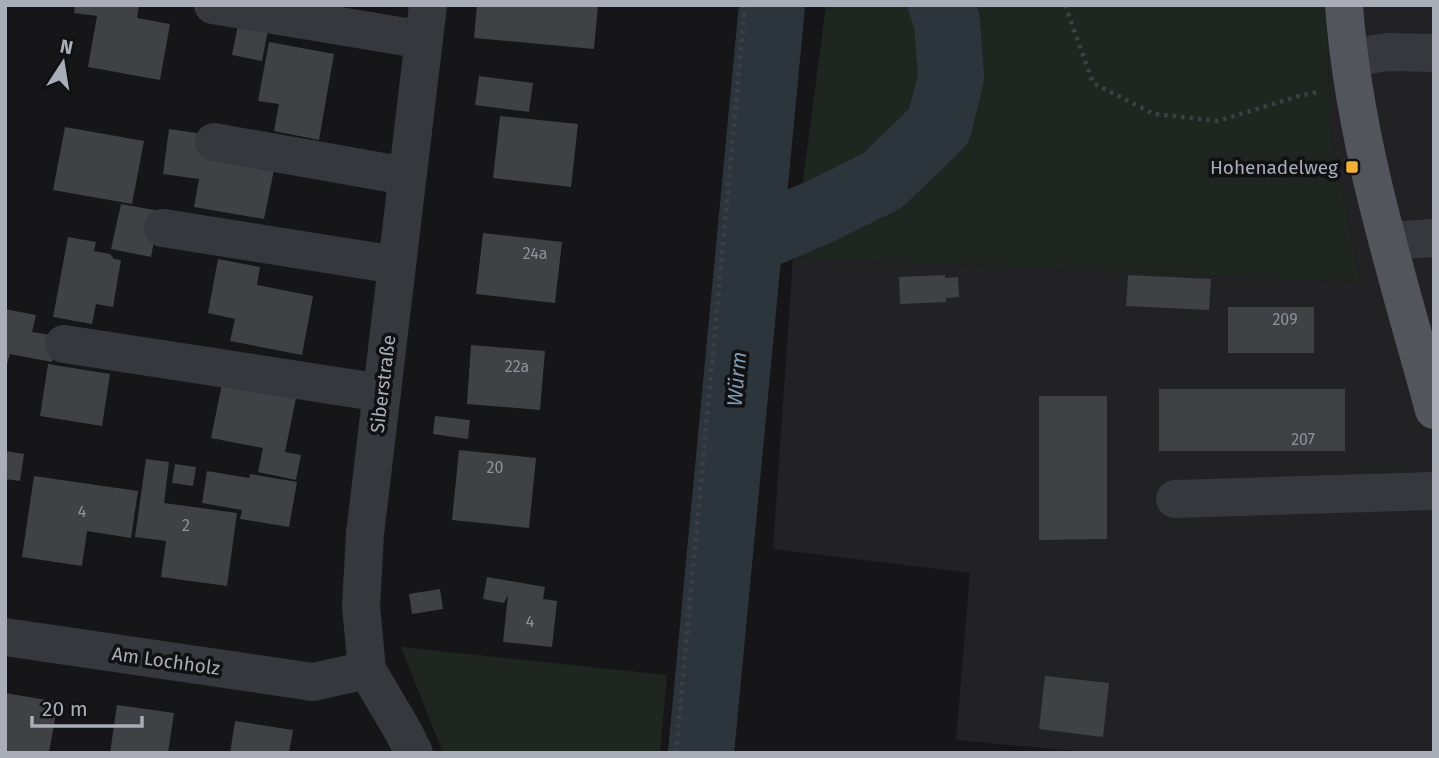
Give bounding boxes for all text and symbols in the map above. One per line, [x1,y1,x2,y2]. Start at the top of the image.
north arrow [28,28,98,98]
text: N [58,34,75,59]
place label: Hohenadelweg [1210,156,1338,179]
marker: Hohenadelweg [1344,159,1360,175]
house number: 24a [523,244,547,263]
house number: 209 [1272,310,1298,329]
street label: Siberstraße [366,334,400,434]
water label: Würm [722,351,752,407]
house number: 22a [505,357,529,376]
house number: 207 [1291,430,1315,449]
house number: 20 [487,458,503,477]
house number: 4 [78,502,87,521]
house number: 2 [182,516,190,535]
house number: 4 [526,612,535,631]
street label: Am Lochholz [111,642,221,680]
scale bar [32,684,142,728]
text: 20 m [42,696,88,722]

